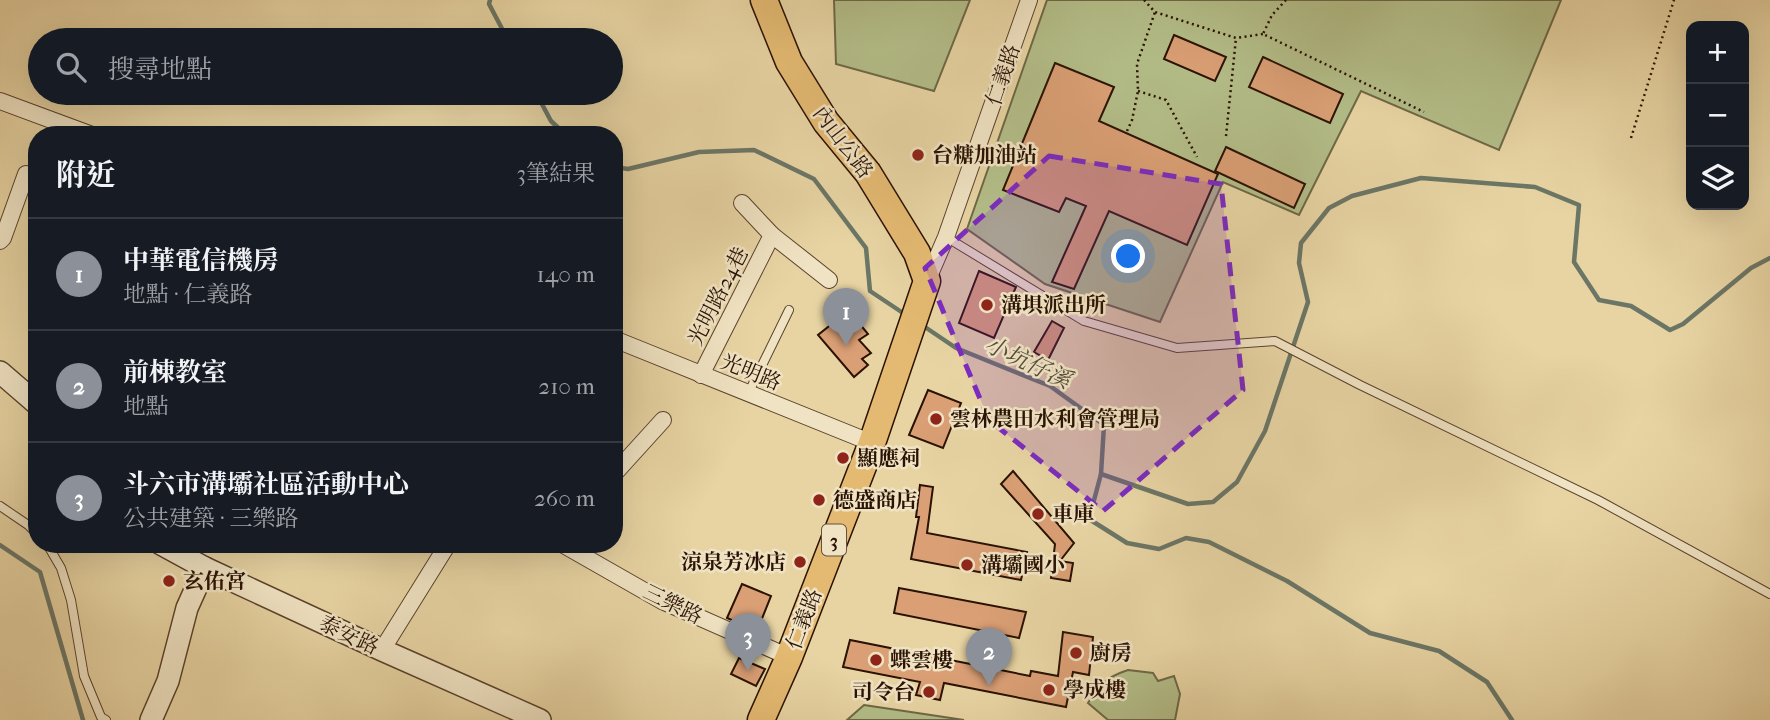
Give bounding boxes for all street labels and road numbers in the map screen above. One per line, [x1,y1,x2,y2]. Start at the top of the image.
street label: 仁義路 [981,41,1025,109]
street label: 內山公路 [808,101,878,183]
street label: 光明路24巷 [683,243,753,349]
street label: 光明路 [717,349,785,395]
road number: 3 [822,524,846,555]
street label: 三樂路 [639,579,707,629]
street label: 仁義路 [782,585,826,653]
street label: 泰安路 [315,611,383,659]

